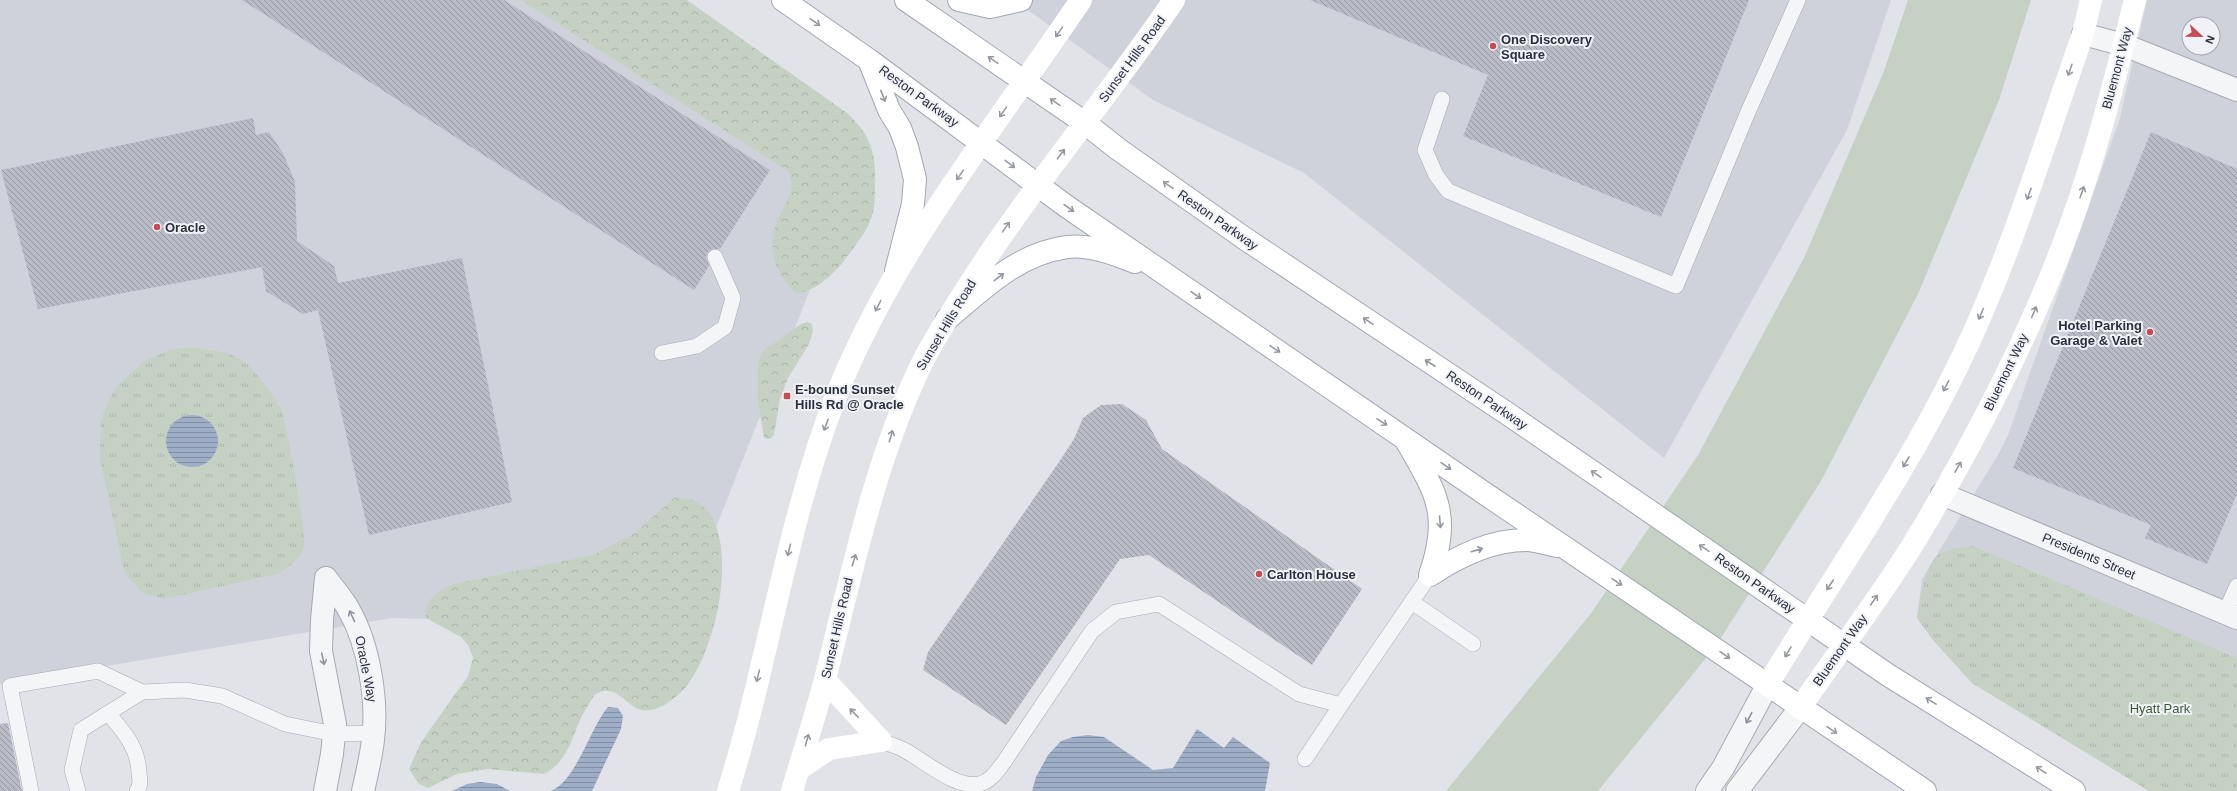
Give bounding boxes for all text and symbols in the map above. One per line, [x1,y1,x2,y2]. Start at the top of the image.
street label: Sunset Hills Road [1096,13,1168,105]
north arrow [2181,16,2221,56]
one-way arrow [809,18,820,26]
street label: Bluemont Way [2099,25,2135,111]
one-way arrow [1055,26,1063,37]
place label: One Discovery Square [1501,32,1593,62]
text: N [2203,34,2217,46]
marker: One Discovery Square [1488,41,1498,51]
one-way arrow [988,56,999,64]
street label: Reston Parkway [876,62,962,130]
one-way arrow [2065,64,2073,76]
one-way arrow [880,90,888,102]
one-way arrow [1049,98,1061,106]
one-way arrow [999,107,1008,118]
one-way arrow [1057,149,1065,160]
one-way arrow [1004,160,1015,168]
one-way arrow [956,169,964,180]
one-way arrow [1163,180,1174,189]
one-way arrow [2078,186,2086,198]
street label: Reston Parkway [1175,187,1261,254]
one-way arrow [2025,187,2033,199]
one-way arrow [1064,204,1075,212]
place label: Oracle [165,220,205,235]
marker: Oracle [152,222,162,232]
one-way arrow [1002,222,1010,233]
one-way arrow [993,273,1004,281]
street label: Sunset Hills Road [913,277,979,373]
one-way arrow [1190,291,1201,299]
one-way arrow [874,300,881,312]
one-way arrow [2031,307,2038,319]
one-way arrow [1976,308,1984,320]
one-way arrow [1362,317,1373,326]
place label: Hotel Parking Garage & Valet [2050,318,2143,348]
marker: Hotel Parking Garage & Valet [2145,327,2155,337]
street label: Bluemont Way [1981,330,2031,413]
one-way arrow [1269,345,1280,353]
one-way arrow [1425,359,1436,367]
street label: Reston Parkway [1444,367,1531,433]
one-way arrow [1942,380,1950,392]
place label: E-bound Sunset Hills Rd @ Oracle [795,382,904,412]
marker: E-bound Sunset Hills Rd @ Oracle [782,391,792,401]
one-way arrow [1377,418,1388,426]
one-way arrow [821,419,829,431]
one-way arrow [888,430,895,443]
one-way arrow [1901,456,1909,468]
one-way arrow [1954,461,1962,473]
one-way arrow [1441,462,1452,470]
one-way arrow [1591,470,1602,478]
one-way arrow [1437,515,1444,528]
street label: Presidents Street [2040,530,2138,583]
one-way arrow [785,543,793,556]
one-way arrow [1699,544,1710,552]
one-way arrow [1470,546,1483,553]
street label: Reston Parkway [1712,550,1798,617]
one-way arrow [851,554,858,567]
place label: Carlton House [1267,567,1356,582]
marker: Carlton House [1254,569,1264,579]
street label: Sunset Hills Road [818,576,856,680]
one-way arrow [1612,578,1623,586]
one-way arrow [1826,579,1834,590]
one-way arrow [1870,595,1878,606]
one-way arrow [348,611,355,623]
street label: Bluemont Way [1810,611,1871,689]
street label: Oracle Way [352,634,380,704]
one-way arrow [1783,646,1791,658]
one-way arrow [1719,651,1730,659]
one-way arrow [319,652,327,665]
one-way arrow [754,669,762,682]
one-way arrow [1925,697,1937,705]
park label: Hyatt Park [2130,701,2191,716]
one-way arrow [849,708,859,718]
one-way arrow [1745,712,1753,724]
one-way arrow [1827,725,1838,734]
one-way arrow [804,734,811,747]
one-way arrow [2035,766,2047,774]

